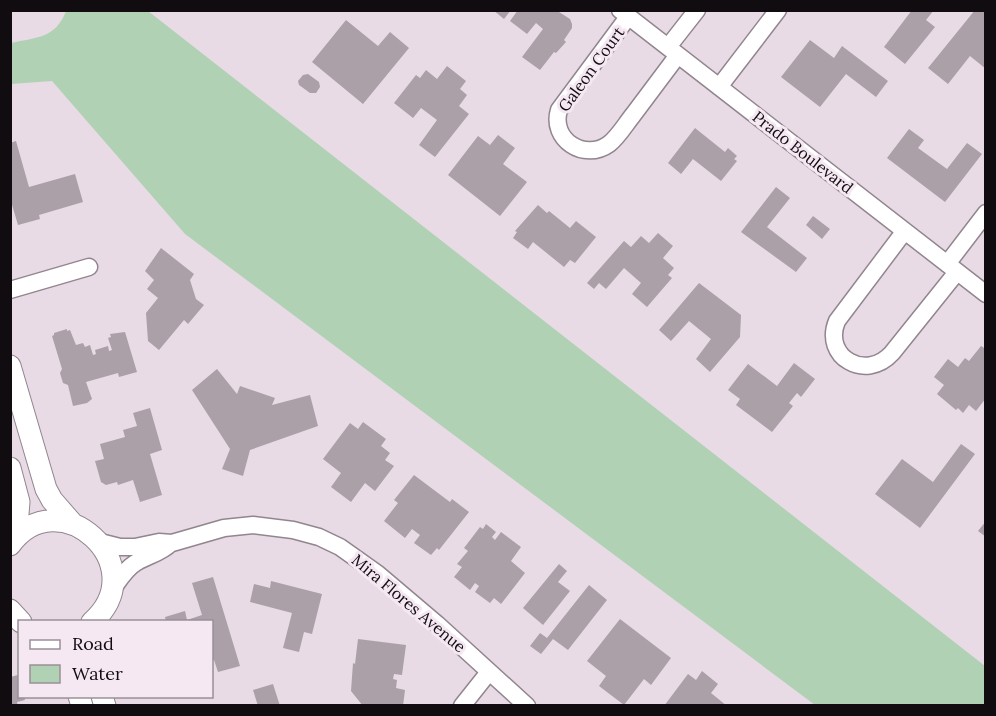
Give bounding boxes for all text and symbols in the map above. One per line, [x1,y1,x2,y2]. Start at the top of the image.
street label: Galeon Court [554,22,629,115]
street label: Prado Boulevard [749,106,858,198]
street label: Mira Flores Avenue [348,550,470,657]
legend [18,620,213,698]
text: Road [72,632,114,655]
text: Water [72,662,123,685]

